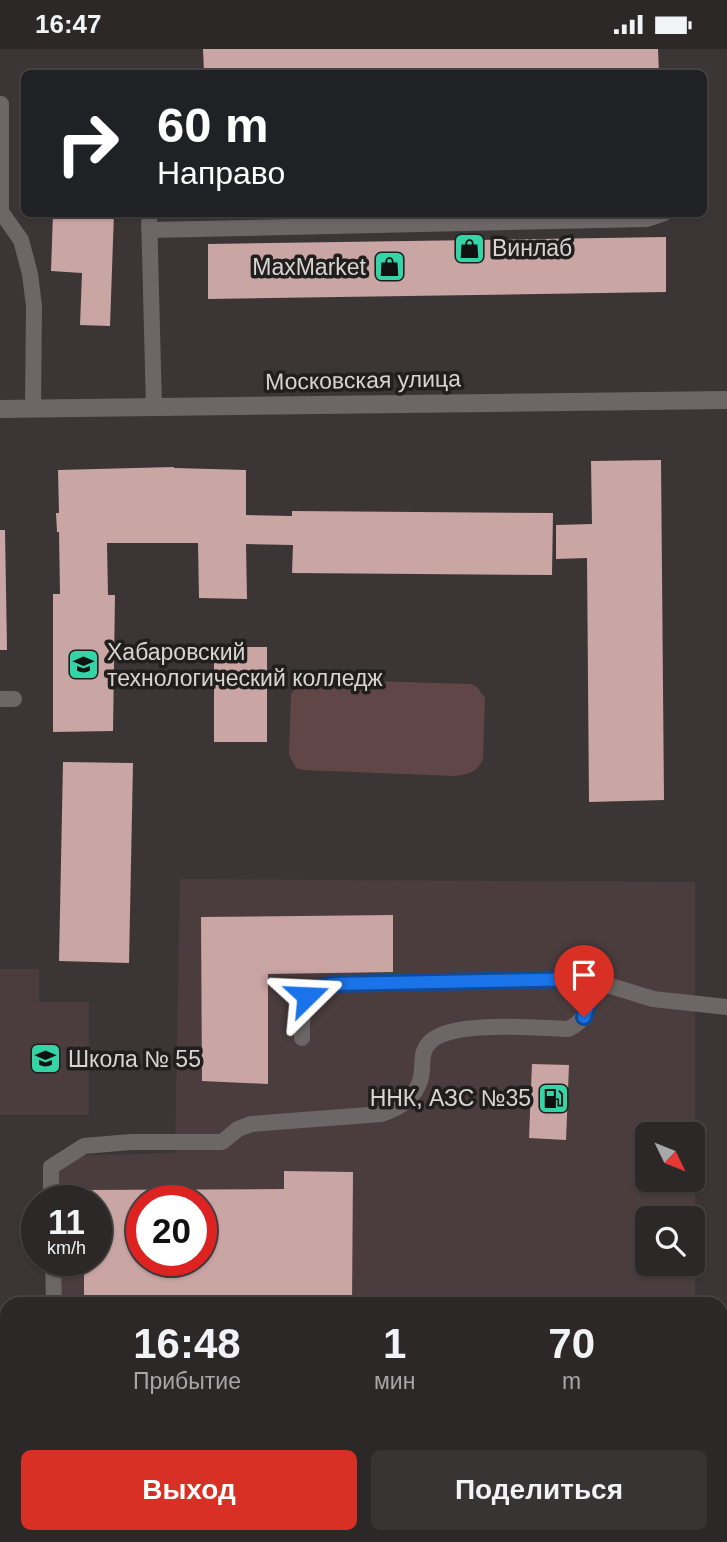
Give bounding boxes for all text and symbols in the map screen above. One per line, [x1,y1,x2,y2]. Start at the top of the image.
text: 16:47 [35,9,102,39]
icon: right [42,98,133,189]
text: 60 m [157,98,269,152]
text: Направо [157,155,285,191]
shop icon: Винлаб [452,231,486,265]
place label: Винлаб [492,235,572,261]
shop icon: MaxMarket [372,250,406,284]
place label: MaxMarket [252,254,367,280]
street label: Московская улица [265,365,461,395]
place label: Хабаровский технологический колледж [107,639,383,691]
school or university icon: Хабаровский технологический колледж [67,648,101,682]
pin [554,945,614,1017]
icon: arrive [565,956,603,994]
position arrow [270,959,344,1033]
school or university icon: Школа № 55 [28,1042,62,1076]
place label: Школа № 55 [68,1046,201,1072]
fuel station icon: ННК, АЗС №35 [537,1081,571,1115]
place label: ННК, АЗС №35 [370,1085,531,1111]
north arrow [635,1122,705,1192]
map controls [635,1122,705,1276]
speed limit sign: 20 [126,1185,217,1276]
text: 11 [48,1202,85,1241]
button: search [635,1206,705,1276]
text: km/h [47,1238,86,1258]
text: 16:48 [133,1320,241,1367]
text: 1 [383,1320,406,1367]
text: 70 [548,1320,595,1367]
text: Прибытие [133,1368,241,1394]
text: мин [374,1368,415,1394]
text: m [562,1368,581,1394]
button: Выход [21,1450,357,1530]
button: Поделиться [371,1450,707,1530]

